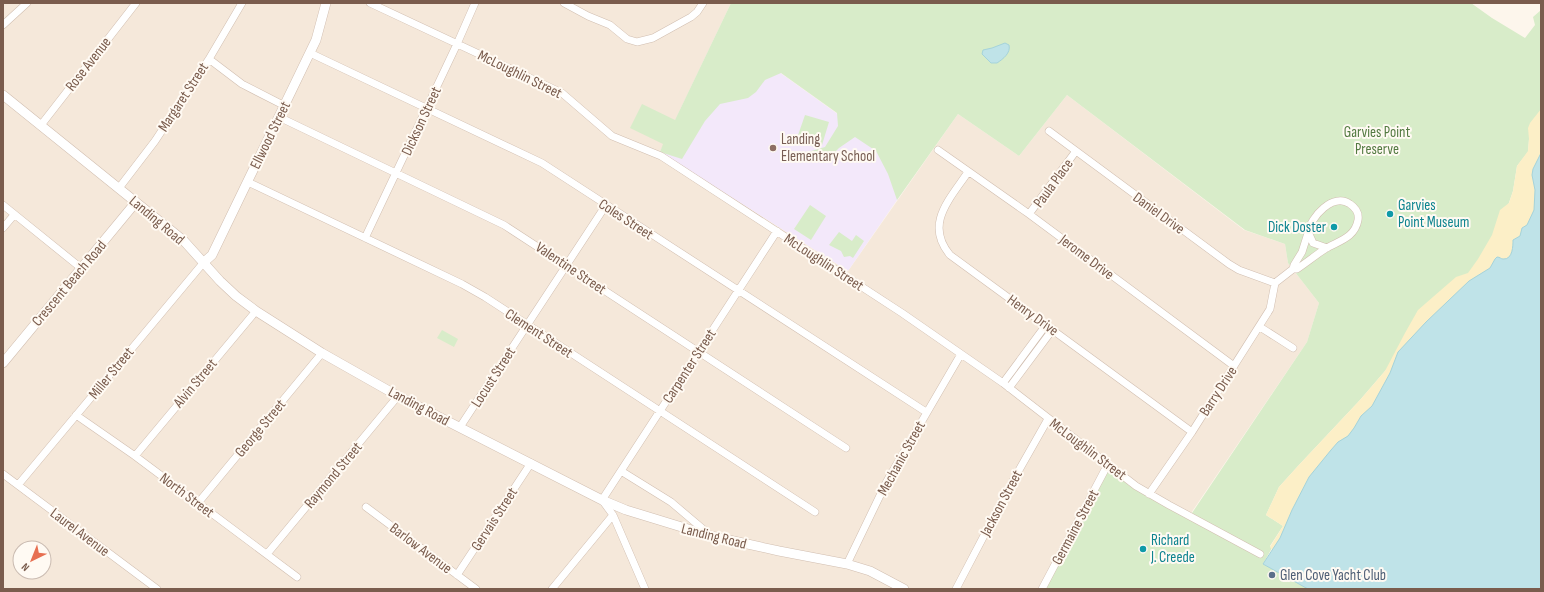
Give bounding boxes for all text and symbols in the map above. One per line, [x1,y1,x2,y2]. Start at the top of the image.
street label: Rose Avenue [61,33,115,95]
street label: McLoughlin Street [474,46,565,103]
street label: Margaret Street [154,59,213,135]
street label: Dickson Street [397,83,446,159]
street label: Ellwood Street [246,98,295,172]
park label: Garvies Point Preserve [1344,123,1411,159]
place label: Landing Elementary School [781,130,875,166]
marker: Landing Elementary School [768,143,778,153]
street label: Paula Place [1029,155,1078,212]
street label: Daniel Drive [1129,188,1188,239]
street label: Landing Road [125,192,188,249]
street label: Coles Street [595,195,657,244]
place label: Garvies Point Museum [1398,196,1469,232]
marker: Garvies Point Museum [1385,209,1395,219]
place label: Dick Doster [1268,218,1327,237]
marker: Dick Doster [1329,222,1339,232]
street label: McLoughlin Street [780,230,868,296]
street label: Jerome Drive [1055,230,1118,284]
street label: Crescent Beach Road [28,236,111,330]
street label: Valentine Street [532,238,610,299]
street label: Henry Drive [1003,290,1062,340]
street label: Clement Street [501,305,577,363]
street label: Carpenter Street [658,325,721,407]
street label: Miller Street [85,343,138,403]
street label: Locust Street [467,343,520,411]
street label: Alvin Street [169,355,222,413]
street label: Barry Drive [1195,363,1242,420]
street label: Landing Road [385,382,453,430]
street label: George Street [231,395,290,461]
street label: McLoughlin Street [1045,414,1130,485]
street label: Mechanic Street [873,417,930,499]
street label: Raymond Street [300,438,367,512]
street label: Jackson Street [976,466,1027,541]
street label: North Street [156,469,218,522]
street label: Gervais Street [467,484,522,554]
street label: Germaine Street [1048,486,1103,568]
street label: Laurel Avenue [46,504,113,561]
street label: Barlow Avenue [386,519,456,578]
street label: Landing Road [679,519,748,554]
place label: Richard J. Creede [1150,531,1195,567]
north arrow [12,540,52,580]
marker: Richard J. Creede [1138,544,1148,554]
text: N [19,560,32,574]
place label: Glen Cove Yacht Club [1280,566,1386,585]
marker: Glen Cove Yacht Club [1267,570,1277,580]

